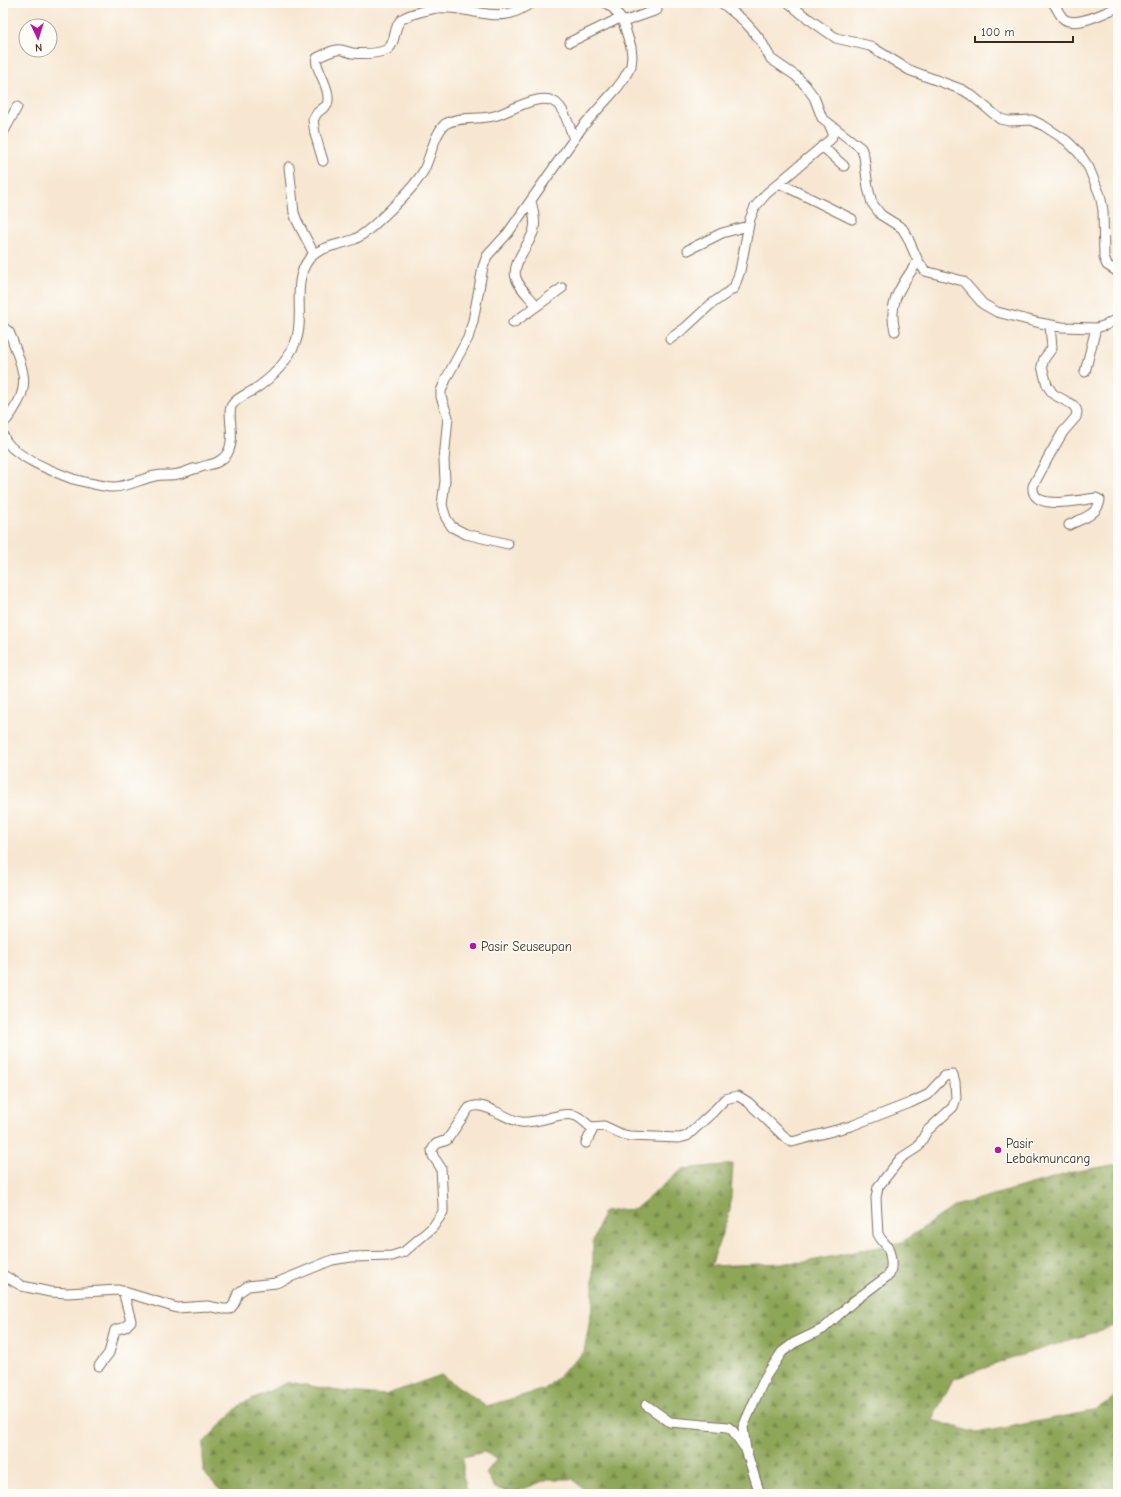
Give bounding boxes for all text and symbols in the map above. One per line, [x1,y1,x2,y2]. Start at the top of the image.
north arrow [18,18,58,58]
scale bar [975,18,1073,44]
text: 100 m [981,25,1014,39]
text: N [35,41,43,54]
place label: Pasir Seuseupan [481,939,572,954]
marker: Pasir Seuseupan [468,941,478,951]
place label: Pasir Lebakmuncang [1006,1136,1090,1166]
marker: Pasir Lebakmuncang [993,1145,1003,1155]

